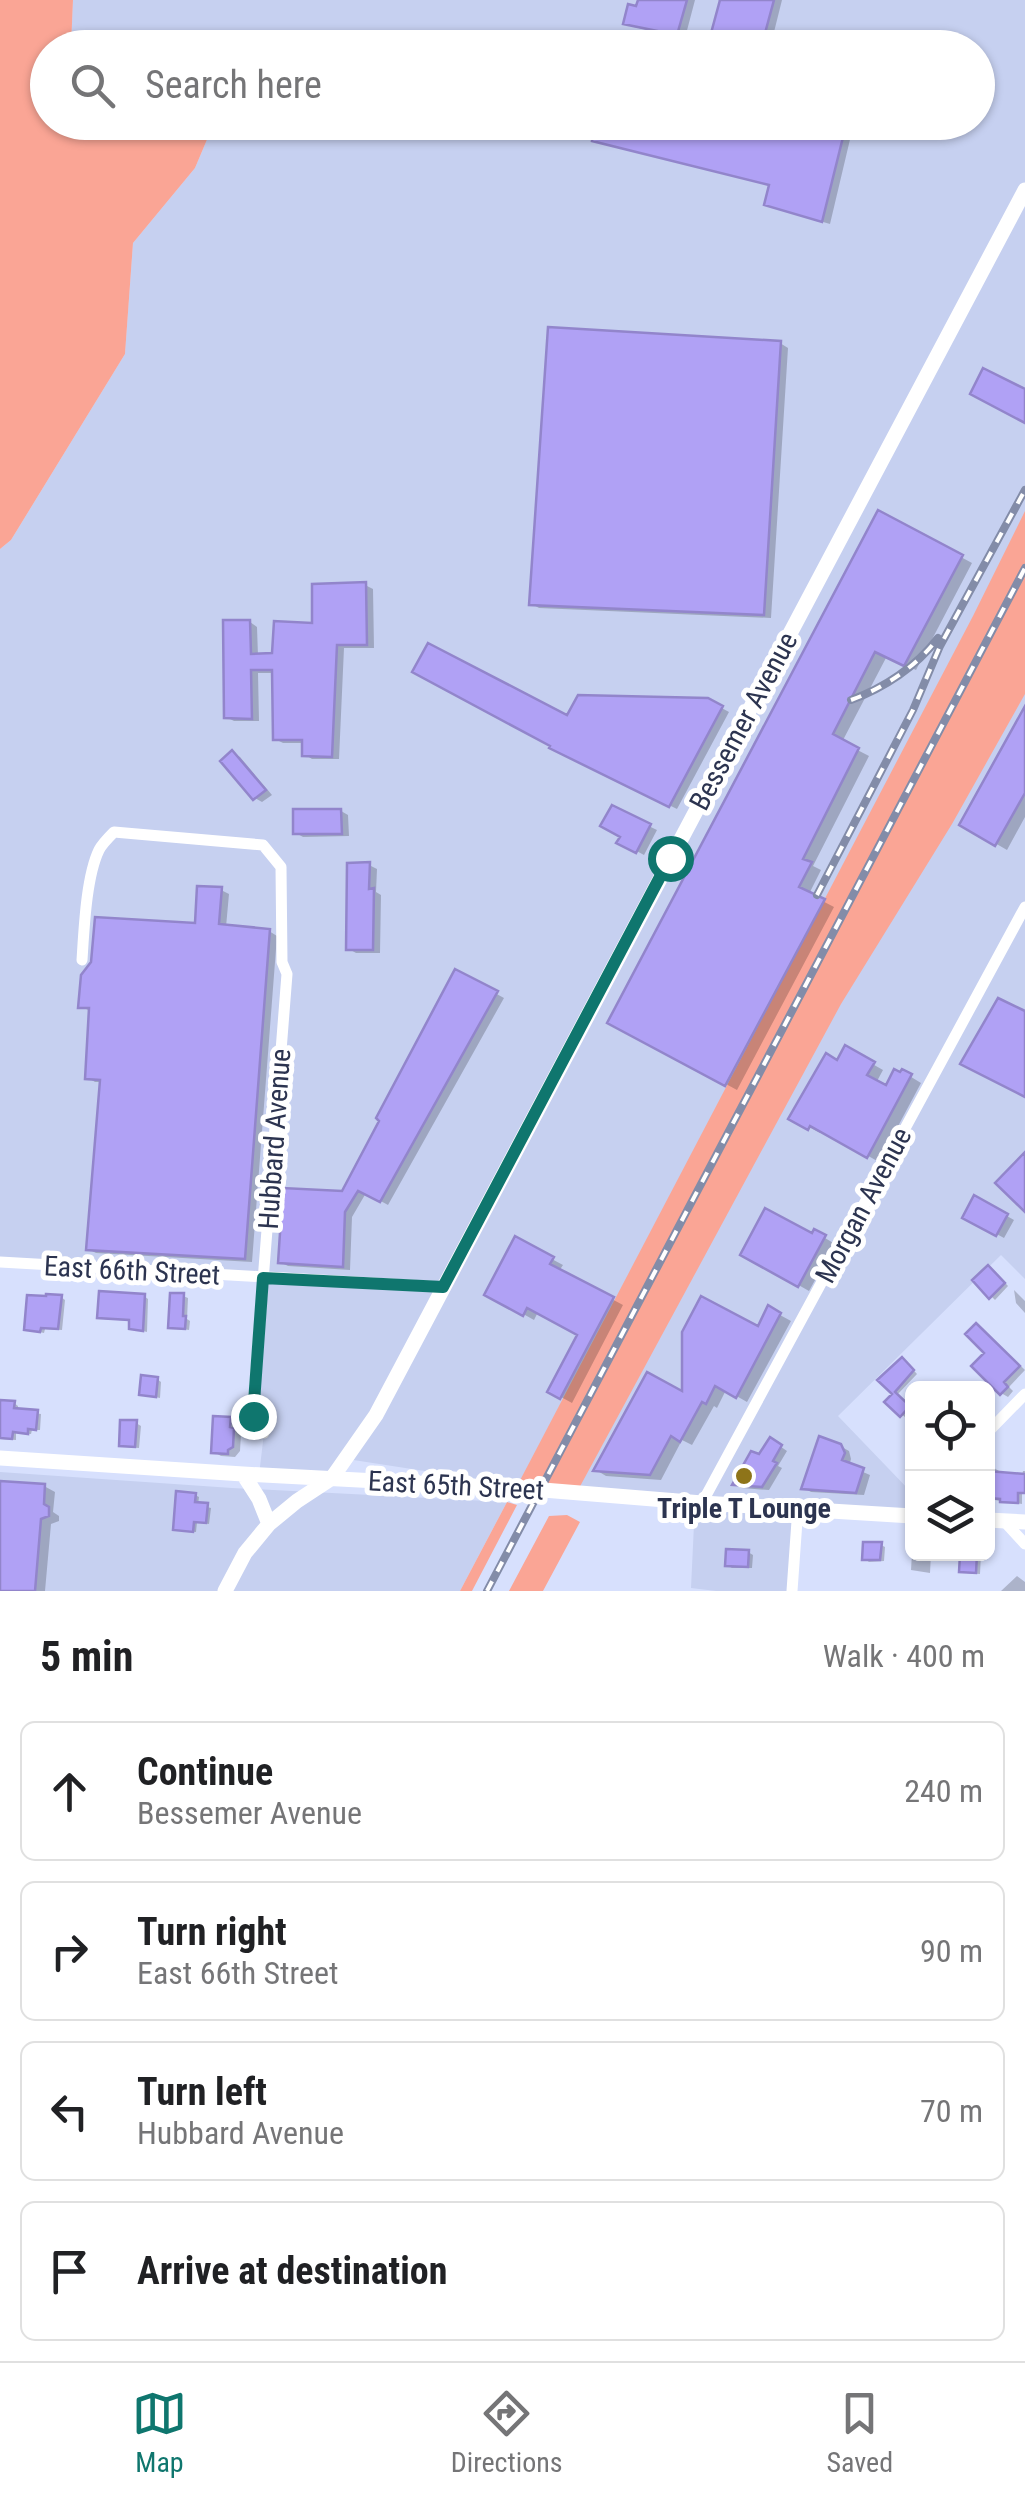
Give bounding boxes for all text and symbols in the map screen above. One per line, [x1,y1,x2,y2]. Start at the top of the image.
search box [30,30,995,140]
icon: search [65,58,120,113]
text: Search here [145,63,322,107]
street label: Bessemer Avenue [683,627,804,816]
route start [648,836,694,882]
street label: Hubbard Avenue [252,1048,297,1231]
street label: Morgan Avenue [809,1122,918,1289]
street label: East 66th Street [43,1249,221,1292]
map controls [905,1381,995,1561]
button: locate [905,1381,995,1471]
route end [231,1394,277,1440]
street label: East 65th Street [367,1464,545,1507]
marker: Triple T Lounge [733,1465,755,1487]
button: layers [905,1471,995,1561]
place label: Triple T Lounge [657,1492,831,1525]
text: 5 min [40,1632,133,1681]
text: Walk · 400 m [823,1637,985,1675]
text: Continue [137,1750,273,1794]
icon: ahead [42,1764,97,1819]
text: 240 m [904,1772,983,1810]
text: Bessemer Avenue [137,1794,362,1832]
text: Turn right [137,1910,287,1954]
icon: right [42,1924,97,1979]
text: 90 m [920,1932,983,1970]
text: East 66th Street [137,1954,338,1992]
text: Turn left [137,2070,267,2114]
icon: left [42,2084,97,2139]
text: 70 m [920,2092,983,2130]
text: Hubbard Avenue [137,2114,344,2152]
icon: arrive [42,2244,97,2299]
text: Arrive at destination [137,2249,447,2293]
tab: Map [132,2386,187,2479]
tab: Directions [451,2386,563,2479]
tab: Saved [826,2386,893,2479]

